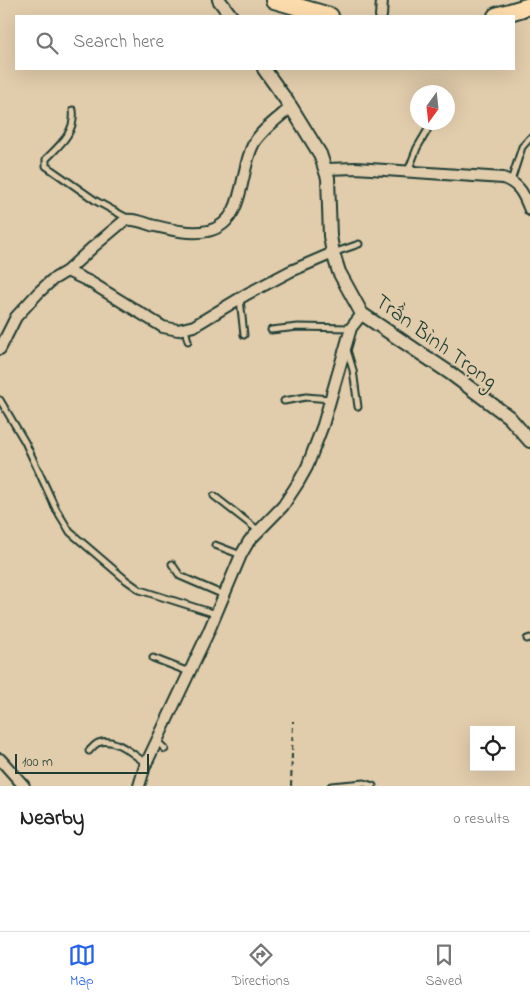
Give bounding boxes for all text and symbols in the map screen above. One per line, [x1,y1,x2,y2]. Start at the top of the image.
search box [15,15,515,70]
icon: search [33,29,61,57]
text: Search here [73,29,164,56]
north arrow [410,85,455,130]
street label: Trần Bình Trọng [367,287,503,399]
map controls [470,726,515,771]
button: locate [470,726,515,771]
scale bar [15,751,149,774]
text: 100 m [22,752,53,773]
text: Nearby [20,804,84,834]
text: 0 results [454,807,510,831]
tab: Map [68,941,96,992]
tab: Directions [232,941,290,992]
tab: Saved [426,941,462,992]

